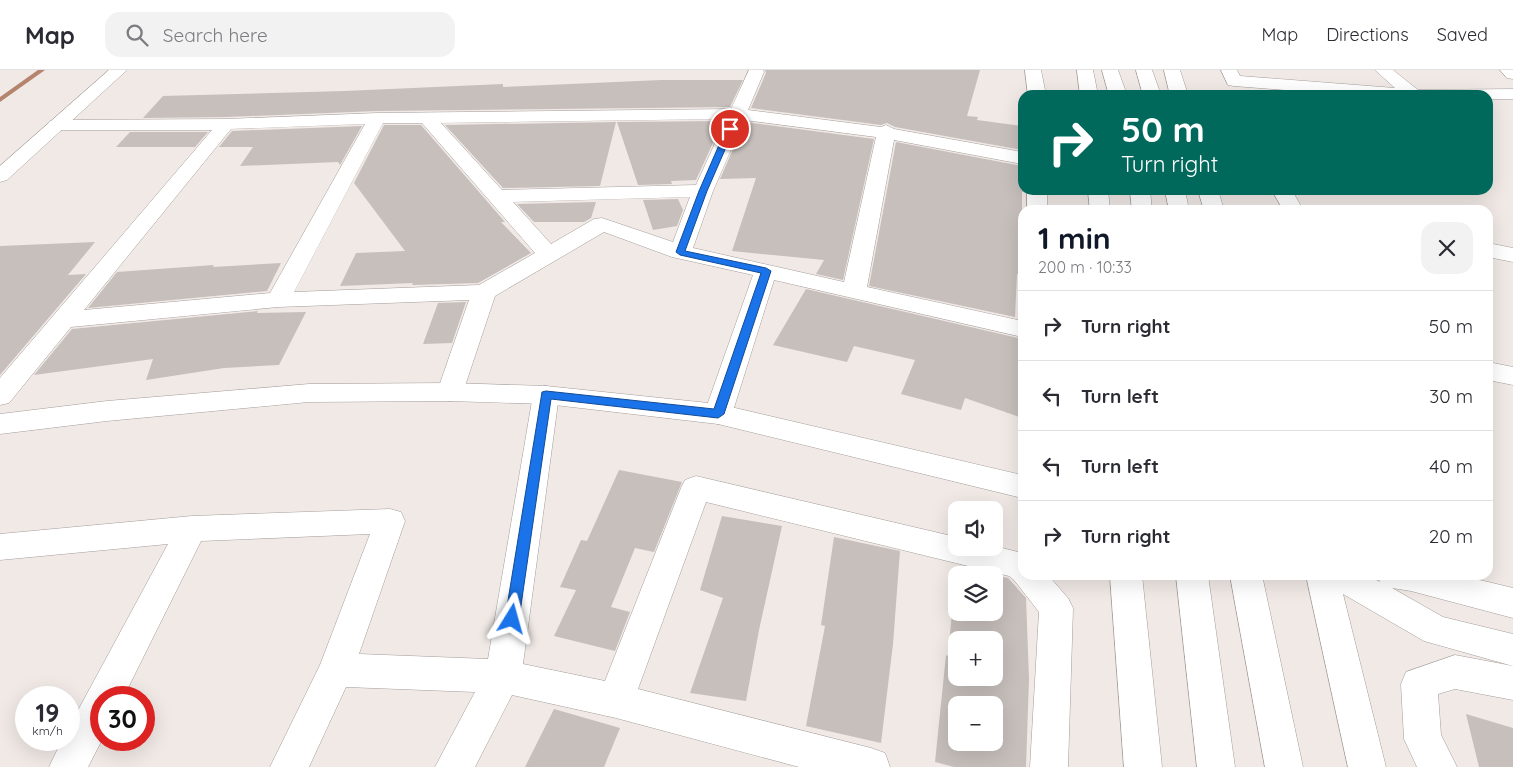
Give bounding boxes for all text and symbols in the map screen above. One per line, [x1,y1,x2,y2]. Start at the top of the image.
search box [105,12,455,57]
text: Map [25,20,75,50]
icon: search [123,21,151,49]
text: Search here [163,23,268,47]
text: Map [1261,23,1298,46]
text: Directions [1326,23,1409,46]
text: Saved [1437,23,1488,46]
text: 50 m [1121,107,1205,151]
pin [709,108,751,150]
icon: right [1038,110,1103,175]
icon: arrive [716,115,744,143]
text: Turn right [1121,150,1218,178]
text: 1 min [1038,219,1111,257]
button: close [1421,222,1473,274]
text: 200 m · 10:33 [1038,257,1132,277]
icon: right [1038,312,1066,340]
text: Turn right [1081,314,1170,338]
text: 50 m [1429,314,1473,338]
icon: left [1038,382,1066,410]
text: Turn left [1081,384,1159,408]
text: 30 m [1429,384,1473,408]
icon: left [1038,452,1066,480]
text: Turn left [1081,454,1159,478]
text: 40 m [1429,454,1473,478]
map controls [948,501,1003,751]
button: sound [948,501,1003,556]
icon: right [1038,522,1066,550]
text: Turn right [1081,524,1170,548]
text: 20 m [1429,524,1473,548]
button: layers [948,566,1003,621]
position arrow [485,592,537,644]
button: + [948,631,1003,686]
speed limit sign: 30 [90,686,155,751]
button: − [948,696,1003,751]
text: 19 [36,697,59,728]
text: km/h [32,723,63,738]

